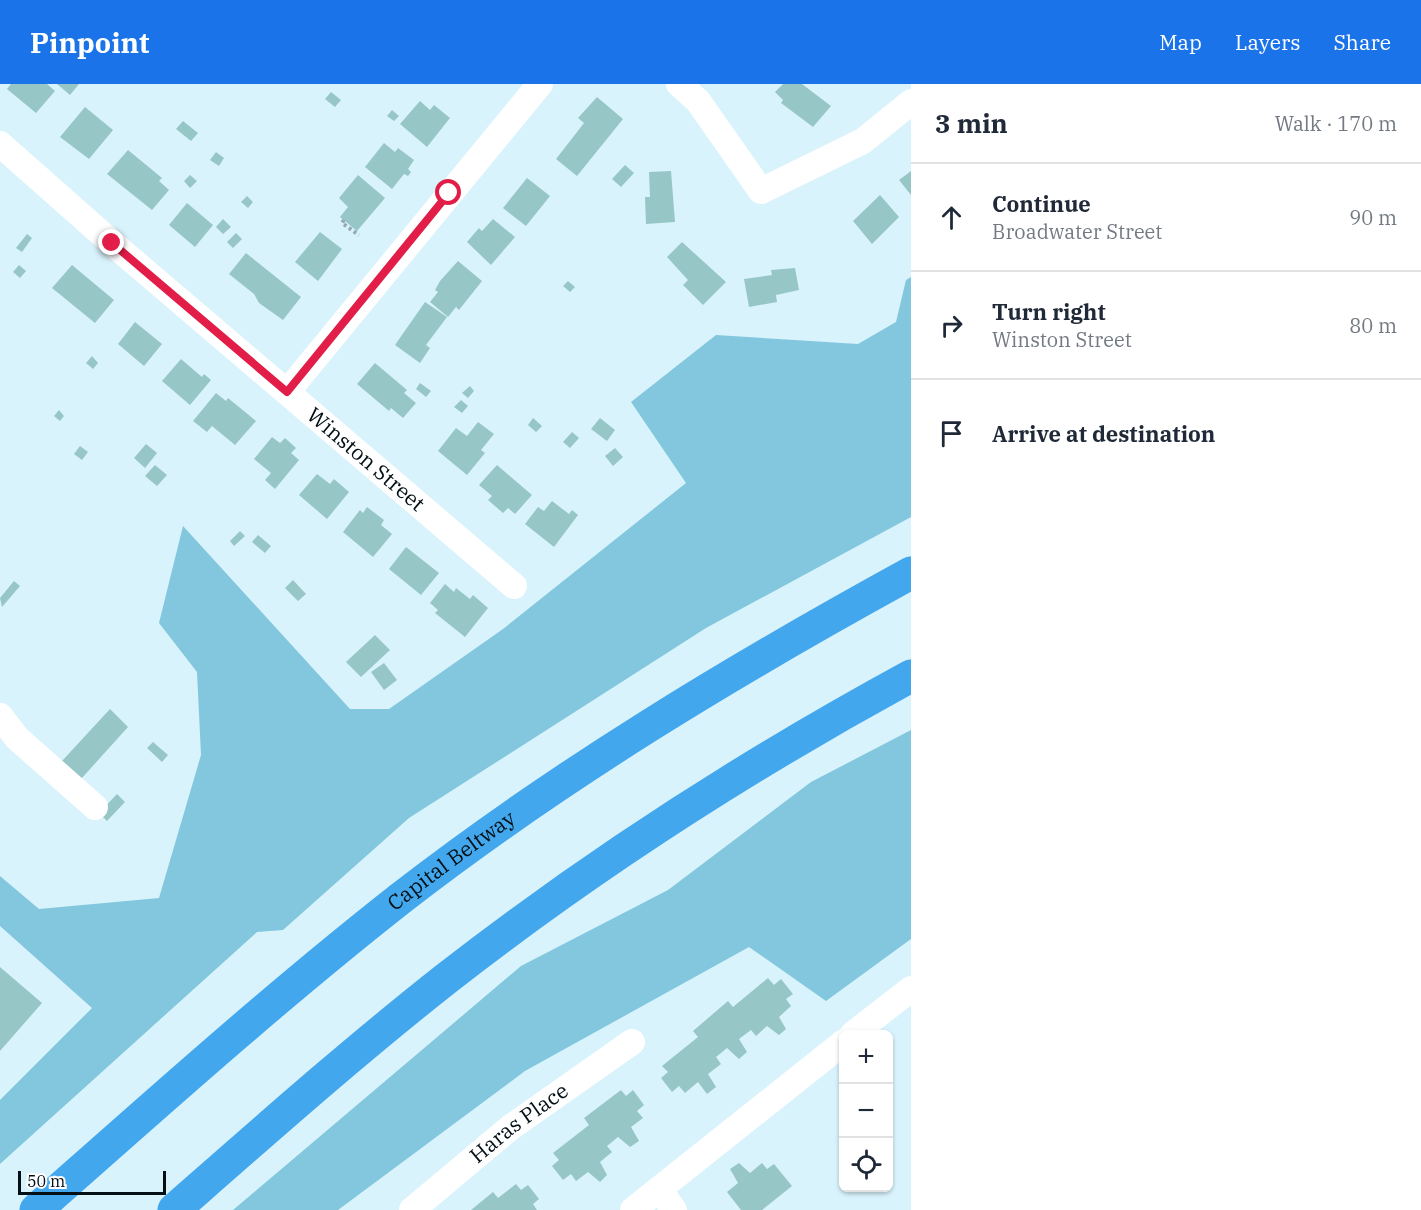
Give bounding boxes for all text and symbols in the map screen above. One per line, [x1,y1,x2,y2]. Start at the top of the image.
text: Pinpoint [30,24,150,61]
text: Map [1159,28,1202,56]
text: Layers [1235,28,1301,56]
text: Share [1334,28,1391,56]
text: 3 min [935,106,1008,140]
text: Walk · 170 m [1275,110,1397,137]
route start [435,179,461,205]
text: Continue [992,189,1091,218]
icon: ahead [935,201,968,234]
text: 90 m [1349,204,1397,231]
text: Broadwater Street [992,218,1162,245]
route end [98,229,124,255]
text: Turn right [992,297,1106,326]
icon: right [935,309,968,342]
text: 80 m [1349,312,1397,339]
text: Winston Street [992,326,1132,353]
street label: Winston Street [301,400,431,517]
icon: arrive [935,417,968,450]
text: Arrive at destination [992,419,1215,448]
street label: Capital Beltway [381,803,521,916]
map controls [839,1030,893,1192]
button: + [839,1030,893,1084]
street label: Haras Place [463,1076,573,1169]
button: − [839,1084,893,1138]
button: locate [839,1138,893,1192]
scale bar [18,1168,166,1196]
text: 50 m [27,1171,65,1191]

